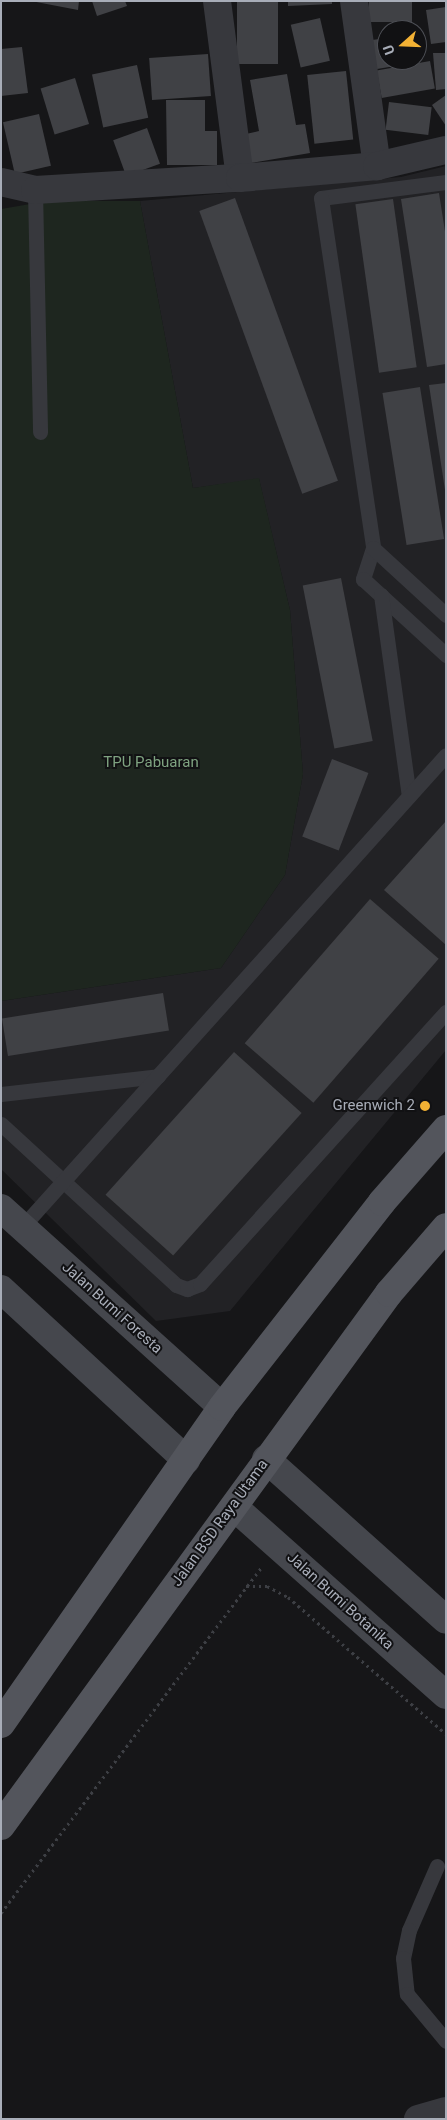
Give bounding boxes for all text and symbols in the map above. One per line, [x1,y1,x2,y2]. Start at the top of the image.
north arrow [377,20,427,70]
text: U [380,43,398,57]
park label: TPU Pabuaran [103,754,199,772]
place label: Greenwich 2 [332,1097,415,1115]
marker: Greenwich 2 [419,1100,431,1112]
street label: Jalan Bumi Foresta [58,1258,166,1358]
street label: Jalan BSD Raya Utama [168,1456,272,1590]
street label: Jalan Bumi Botanika [283,1548,397,1654]

